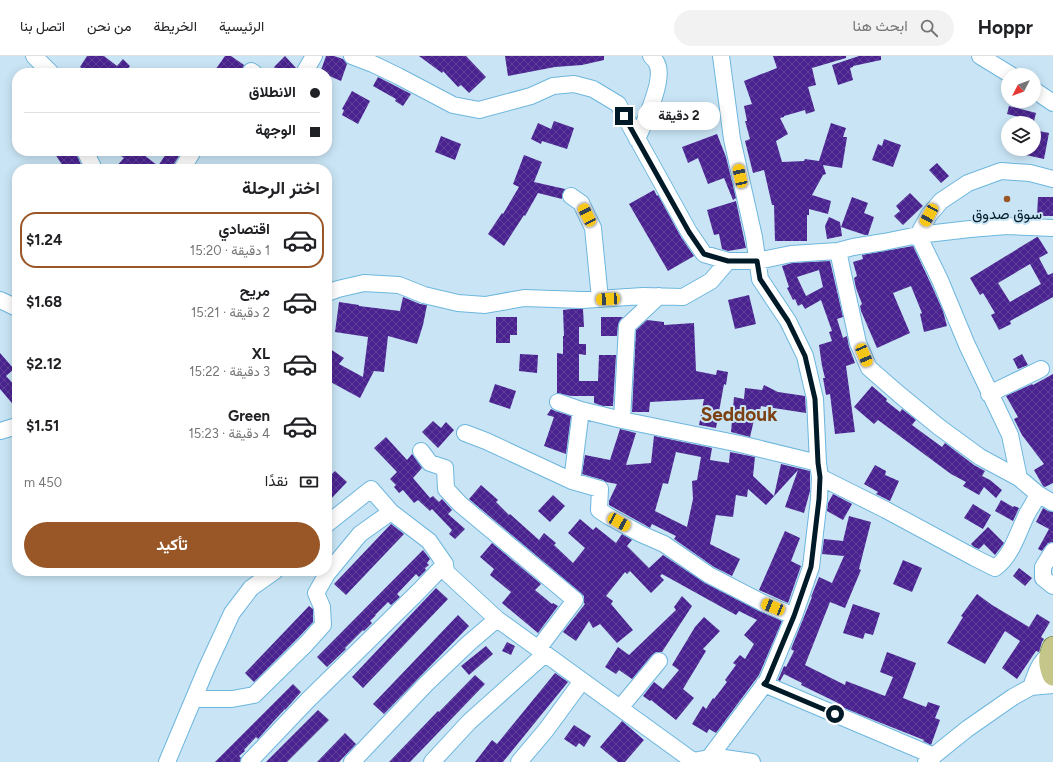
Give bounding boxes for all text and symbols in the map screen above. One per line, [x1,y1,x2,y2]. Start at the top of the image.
search box [674,10,954,46]
text: Hoppr [978,16,1033,39]
text: ابحث هنا [852,17,908,35]
icon: search [918,17,940,39]
text: اتصل بنا [20,18,65,35]
text: من نحن [87,18,132,35]
text: الخريطة [154,18,197,35]
text: الرئيسية [219,18,264,35]
north arrow [1001,68,1041,108]
map controls [1001,68,1041,156]
text: الانطلاق [249,83,296,101]
callout: 2 دقيقة [638,102,720,130]
route end [615,107,633,125]
text: 2 دقيقة [658,108,700,123]
button: layers [1001,116,1041,156]
text: الوجهة [255,121,296,139]
car [732,163,748,189]
text: اختر الرحلة [242,177,320,199]
marker: سوق صدوق [1002,194,1012,204]
car [576,202,598,228]
car [918,202,940,228]
place label: سوق صدوق [972,205,1042,223]
text: اقتصادي [218,220,270,238]
icon: car [282,222,318,258]
text: $1.24 [26,231,63,249]
text: 1 دقيقة · 15:20 [190,243,270,258]
text: مريح [240,282,270,300]
icon: car [282,284,318,320]
car [596,292,620,306]
text: $1.68 [26,293,62,311]
text: 2 دقيقة · 15:21 [191,305,270,320]
car [854,342,874,368]
text: XL [252,345,270,363]
icon: car [282,346,318,382]
text: $2.12 [26,355,62,373]
text: 3 دقيقة · 15:22 [189,364,270,379]
district label: Seddouk [701,403,778,426]
text: Green [228,407,270,425]
icon: car [282,408,318,444]
text: $1.51 [26,417,59,435]
text: 4 دقيقة · 15:23 [188,426,270,441]
icon: cash [298,471,320,493]
text: نقدًا [265,472,288,490]
text: 450 m [24,475,62,490]
car [606,511,632,533]
button: تأكيد [24,522,320,568]
car [760,597,786,617]
route start [826,705,844,723]

